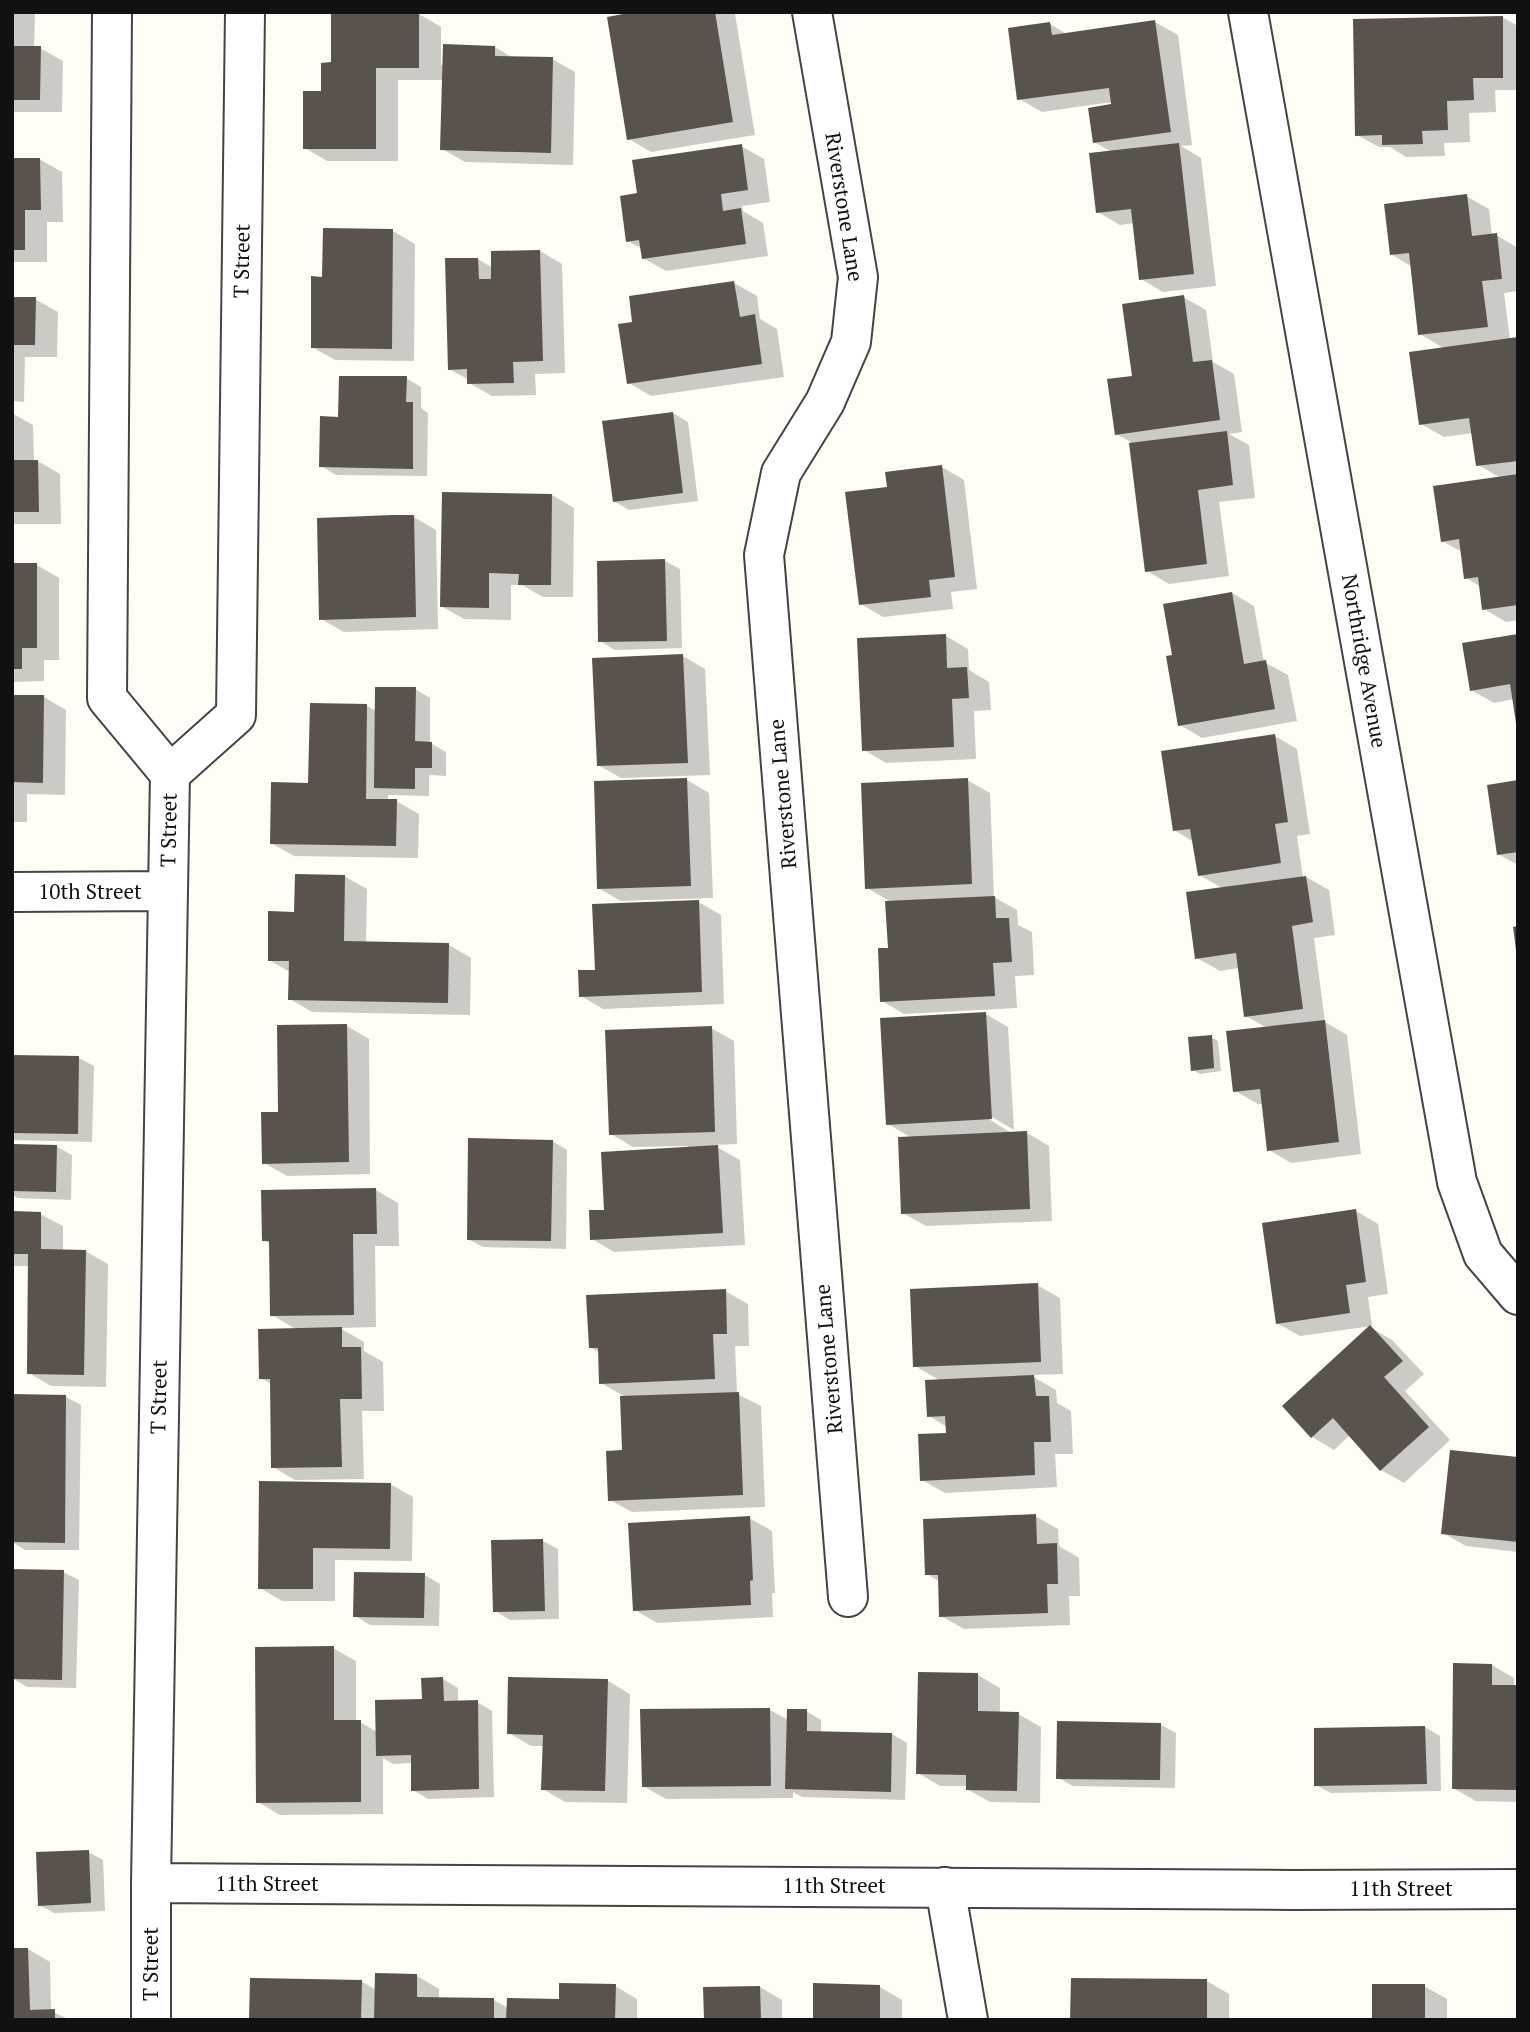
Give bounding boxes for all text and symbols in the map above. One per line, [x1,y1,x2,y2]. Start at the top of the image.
street label: Riverstone Lane [819,130,871,283]
street label: T Street [226,223,256,298]
street label: Northridge Avenue [1336,572,1394,750]
street label: Riverstone Lane [762,718,803,870]
street label: T Street [153,792,183,867]
street label: 10th Street [38,877,142,905]
street label: Riverstone Lane [808,1283,849,1435]
street label: T Street [143,1359,173,1434]
street label: 11th Street [215,1869,319,1897]
street label: 11th Street [782,1871,886,1899]
street label: 11th Street [1349,1874,1453,1902]
street label: T Street [136,1927,164,2001]

